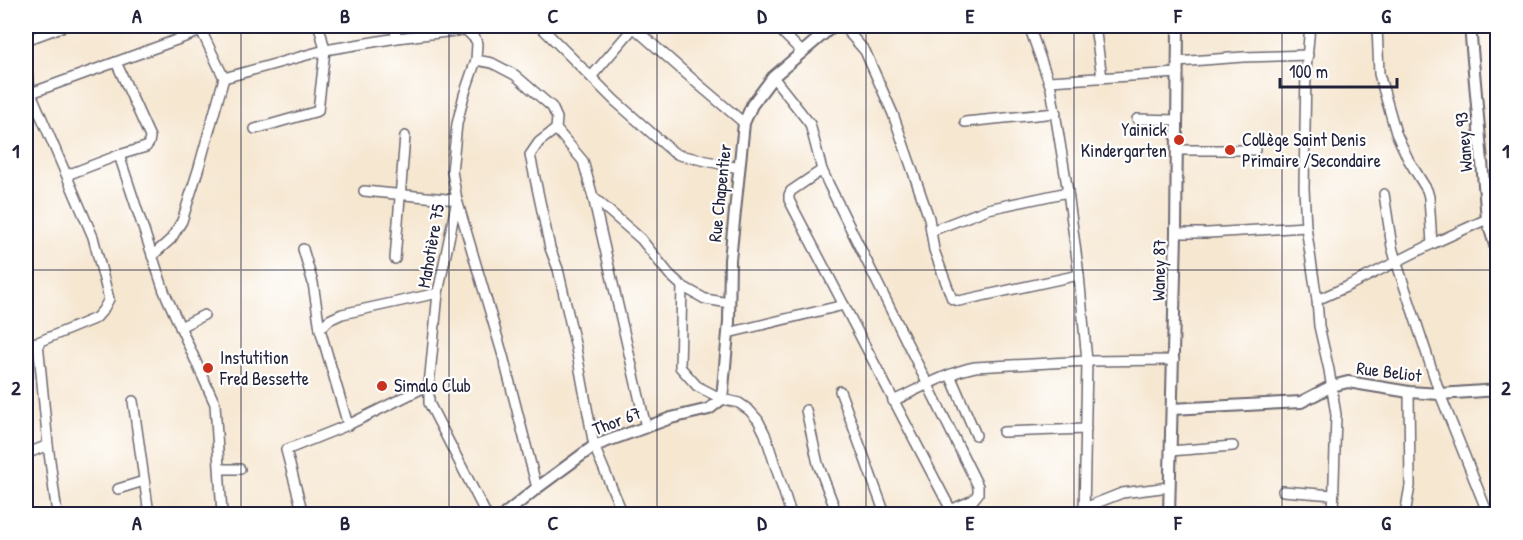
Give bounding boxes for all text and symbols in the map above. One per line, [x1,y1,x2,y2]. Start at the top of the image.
text: A [132,2,142,29]
text: B [340,2,350,29]
text: C [548,2,559,29]
text: D [757,2,767,29]
text: E [966,2,975,29]
text: F [1173,2,1183,29]
text: G [1381,2,1391,29]
scale bar [1280,51,1397,89]
text: 100 m [1289,59,1328,84]
street label: Waney 93 [1448,111,1479,173]
place label: Yainick Kindergarten [1081,117,1168,163]
place label: Collège Saint Denis Primaire /Secondaire [1242,127,1381,173]
marker: Yainick Kindergarten [1172,133,1186,147]
text: 1 [12,137,20,164]
text: 1 [1502,137,1510,164]
street label: Rue Chapentier [702,143,737,243]
marker: Collège Saint Denis Primaire /Secondaire [1223,143,1237,157]
street label: Mahotière 75 [411,202,450,290]
street label: Waney 87 [1145,239,1172,301]
place label: Instutition Fred Bessette [219,345,309,391]
street label: Rue Beliot [1355,355,1424,388]
marker: Instutition Fred Bessette [201,361,215,375]
place label: Simalo Club [394,373,471,398]
text: 2 [11,374,21,401]
text: 2 [1501,374,1511,401]
marker: Simalo Club [375,379,389,393]
street label: Thor 67 [589,400,645,441]
text: A [132,509,142,536]
text: B [340,509,350,536]
text: C [548,509,559,536]
text: D [757,509,767,536]
text: E [966,509,975,536]
text: F [1173,509,1183,536]
text: G [1381,509,1391,536]

